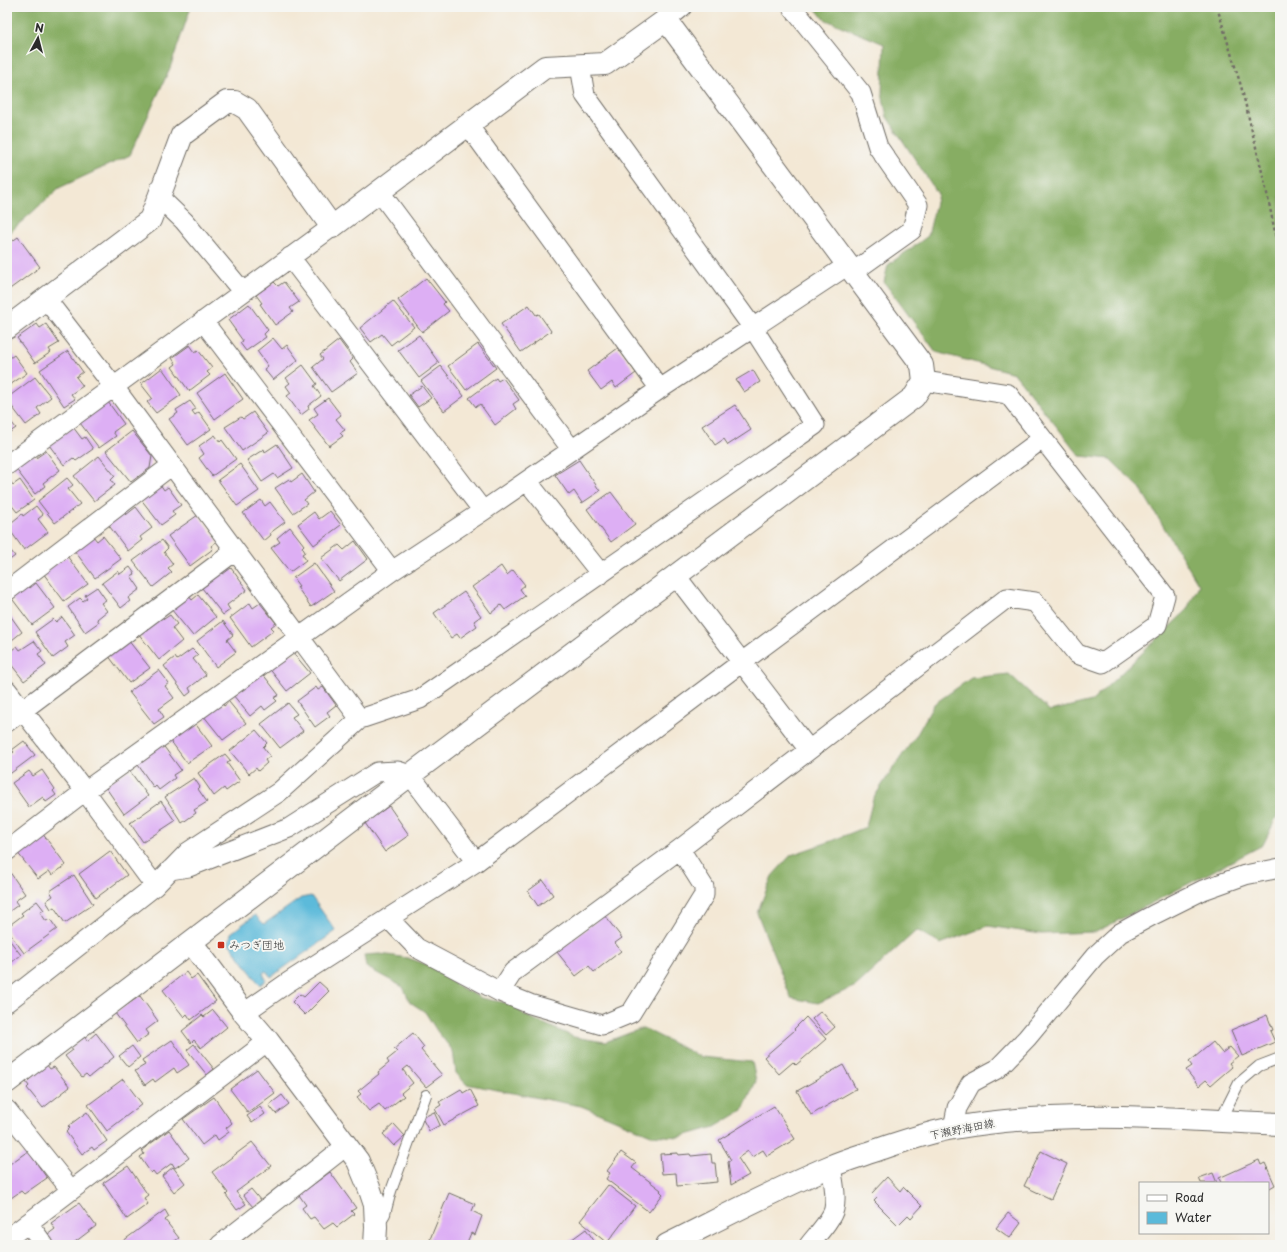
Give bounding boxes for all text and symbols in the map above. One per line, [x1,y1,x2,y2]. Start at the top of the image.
north arrow [18,18,58,58]
text: N [34,19,45,37]
place label: みつぎ団地 [229,936,284,953]
marker: みつぎ団地 [216,940,226,950]
street label: 下瀬野海田線 [928,1114,996,1143]
legend [1139,1182,1269,1234]
text: Road [1175,1188,1204,1206]
text: Water [1175,1208,1212,1226]

